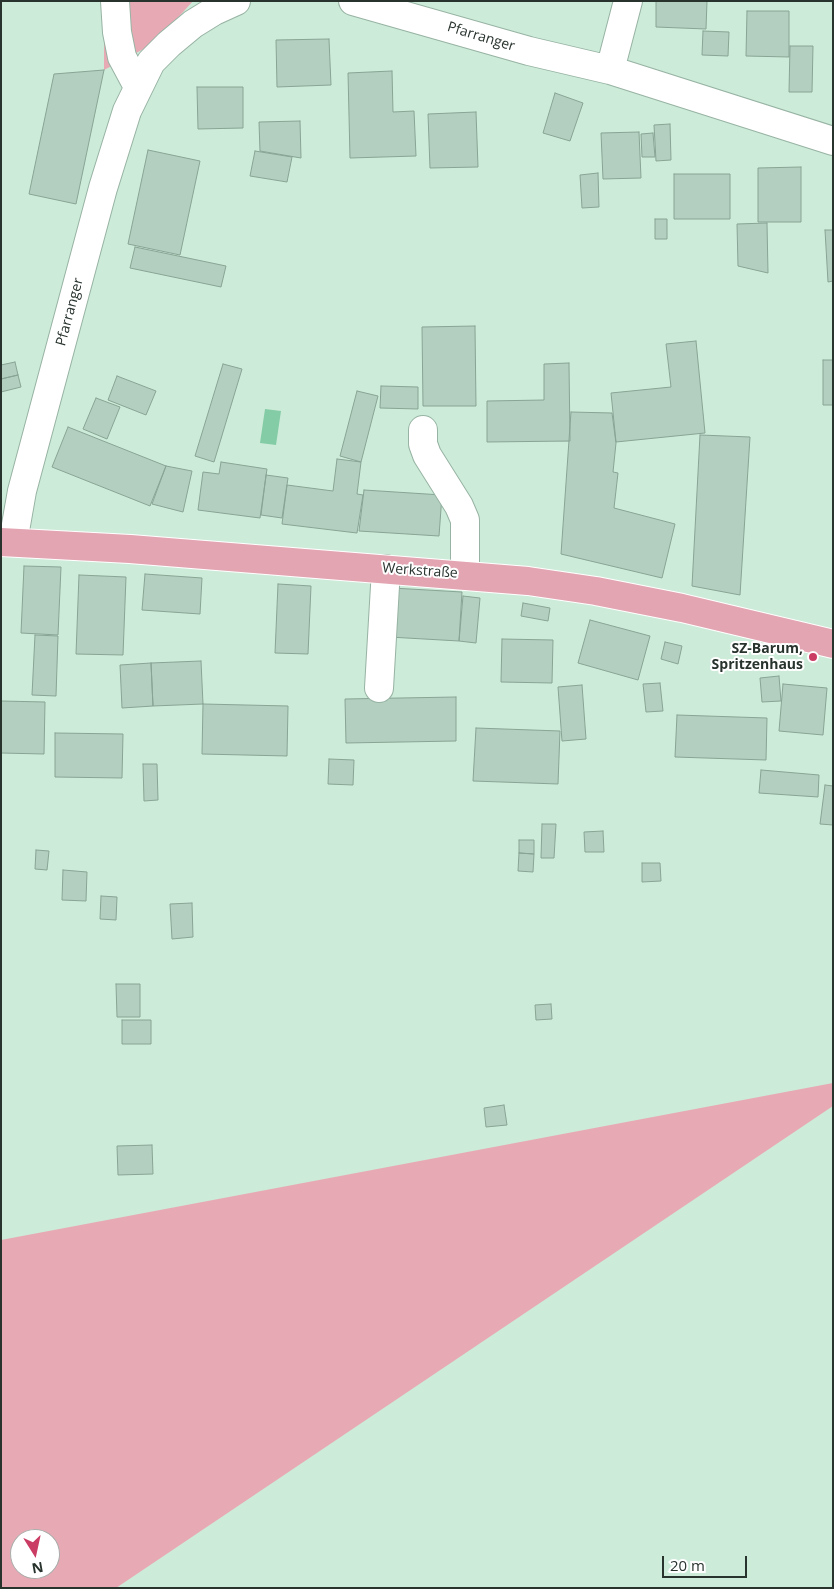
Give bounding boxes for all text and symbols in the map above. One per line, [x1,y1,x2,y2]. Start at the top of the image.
street label: Pfarranger [445,19,517,55]
street label: Pfarranger [53,276,87,348]
street label: Werkstraße [382,560,458,582]
place label: SZ-Barum, Spritzenhaus [712,641,803,674]
marker: SZ-Barum, Spritzenhaus [807,651,819,663]
north arrow [10,1529,60,1579]
scale bar [664,1546,749,1578]
text: 20 m [670,1555,705,1575]
text: N [30,1558,45,1579]

